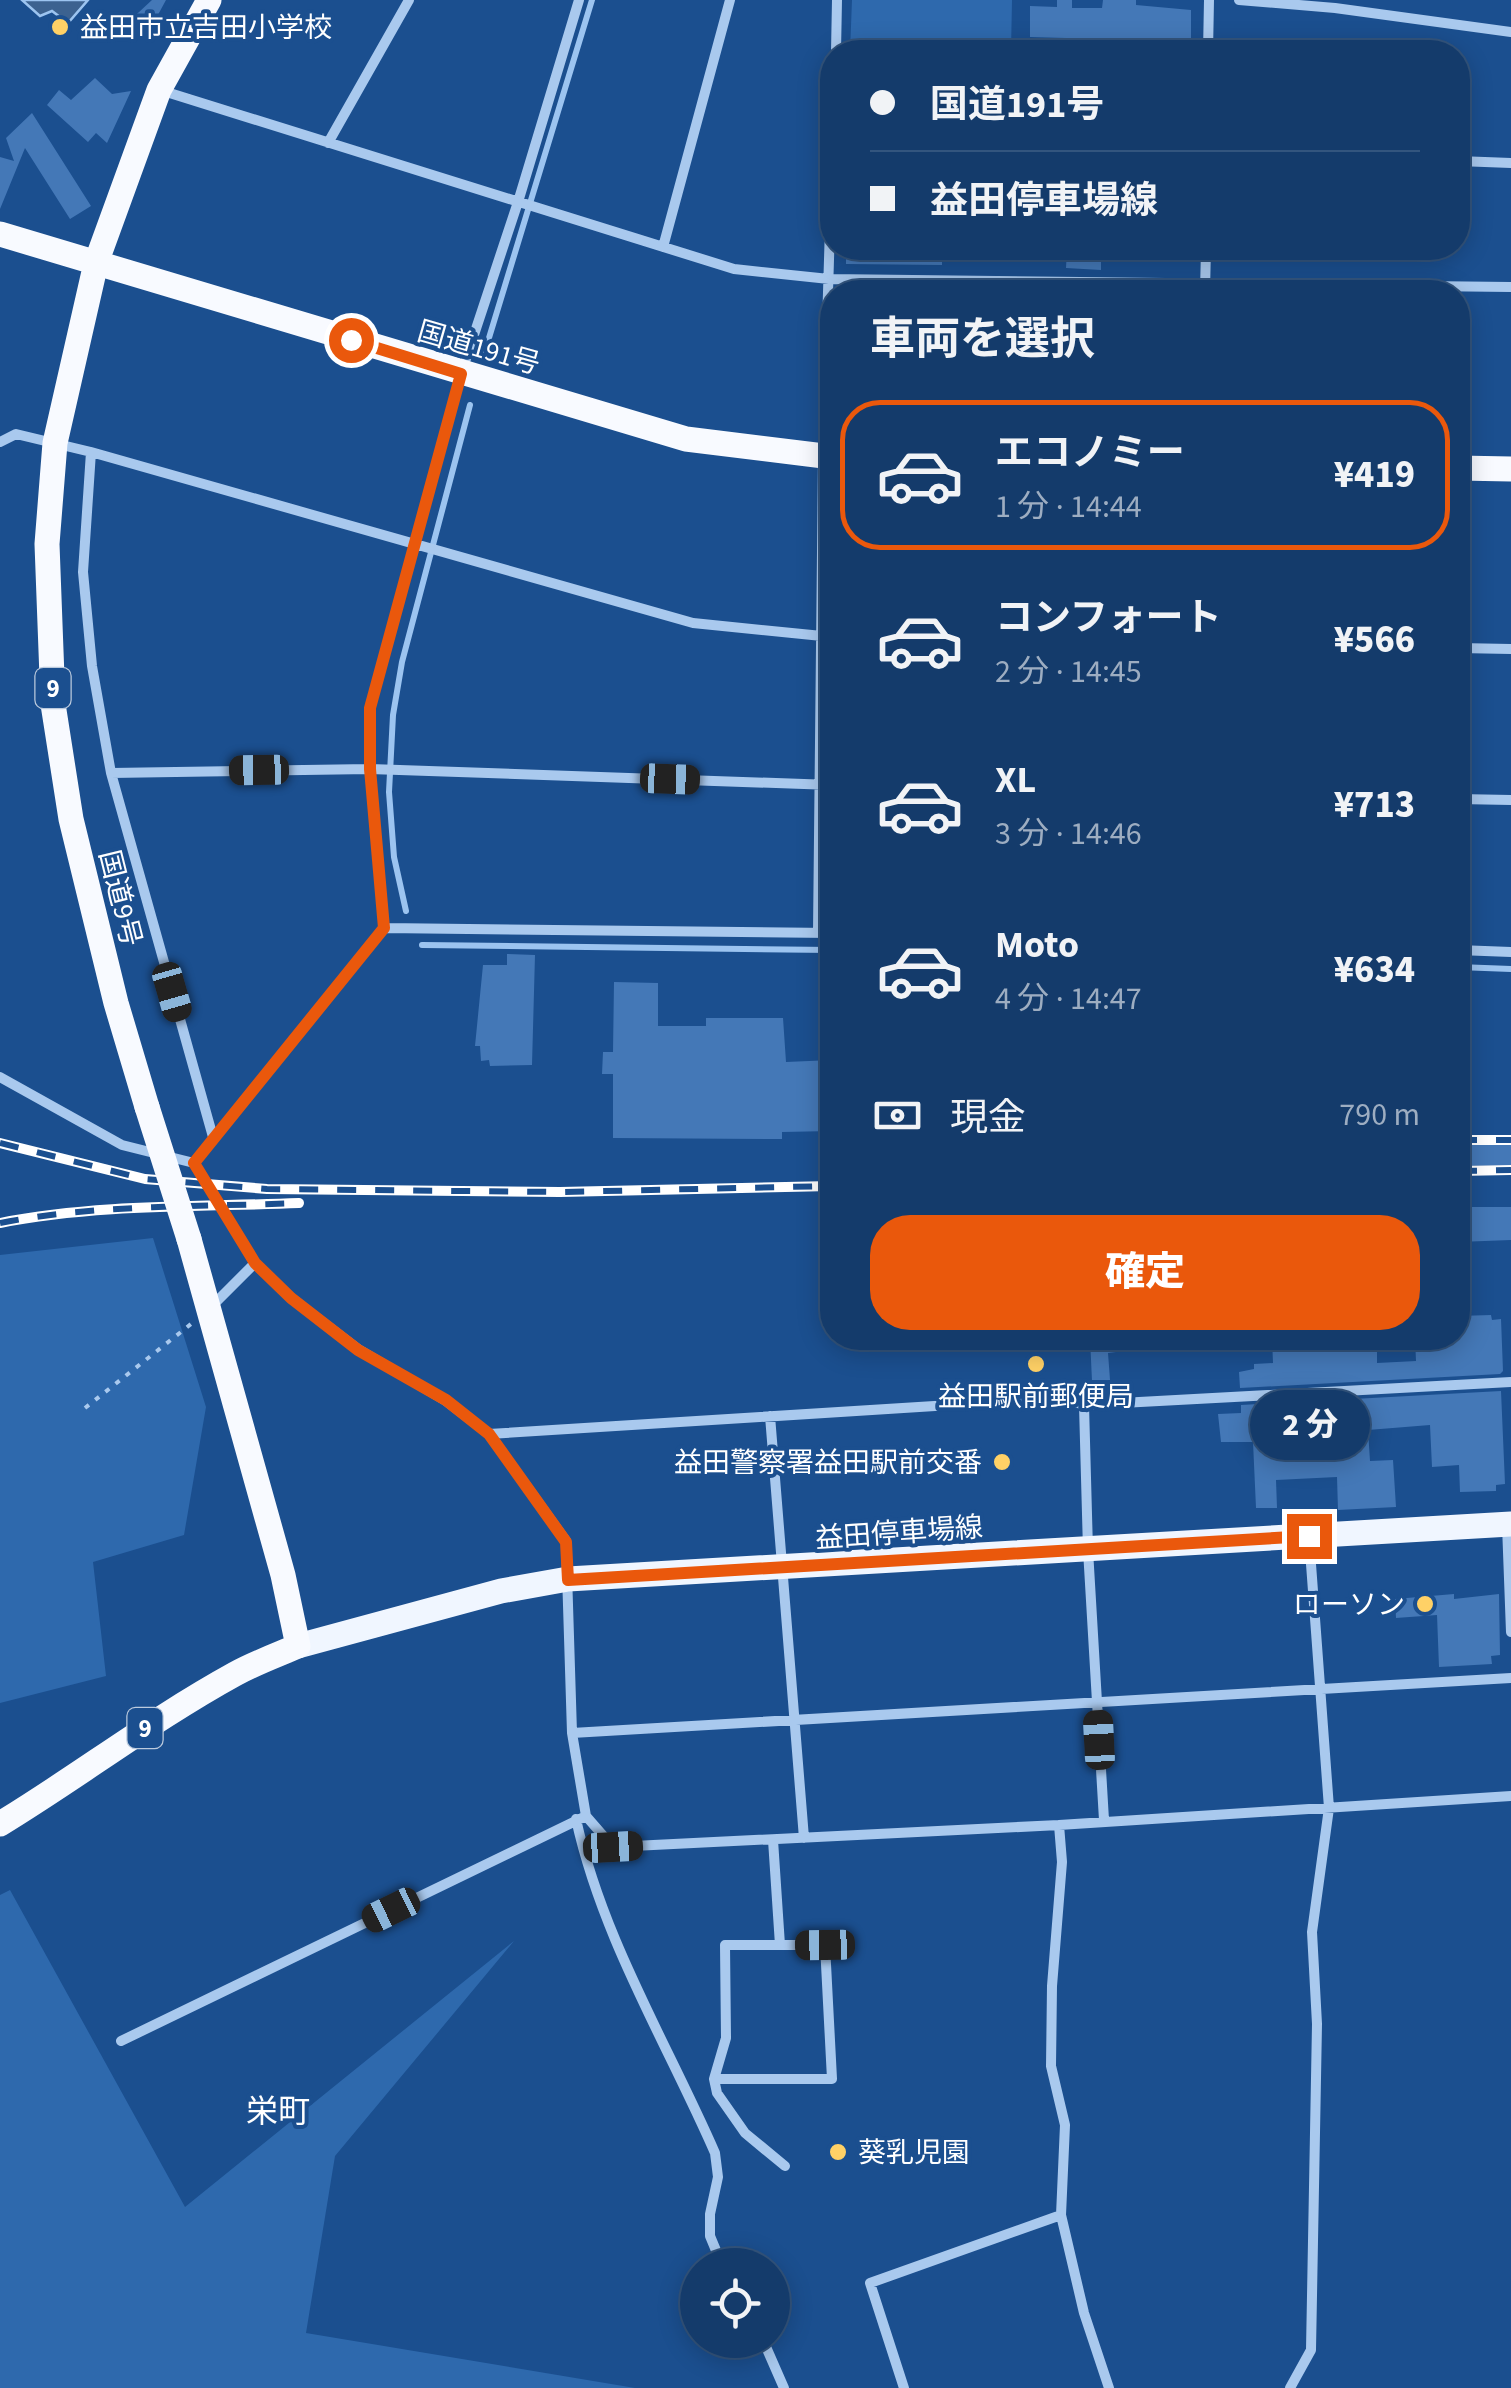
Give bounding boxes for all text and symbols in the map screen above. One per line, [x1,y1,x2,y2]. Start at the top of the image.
place label: 益田市立吉田小学校 [80,8,332,48]
marker: 益田市立吉田小学校 [49,16,71,38]
text: 国道191号 [930,78,1104,132]
text: 益田停車場線 [930,174,1158,228]
text: 車両を選択 [870,308,1095,372]
street label: 国道191号 [413,311,545,385]
route start [329,318,374,363]
text: エコノミー [995,426,1185,480]
icon: car [875,430,965,520]
text: ¥419 [1334,448,1415,502]
text: 1 分 · 14:44 [995,484,1142,530]
text: コンフォート [995,591,1222,645]
icon: car [875,595,965,685]
text: ¥566 [1334,613,1415,667]
text: 2 分 · 14:45 [995,649,1142,695]
road number: 9 [36,668,70,708]
text: XL [995,753,1036,807]
car [229,754,289,786]
icon: car [875,760,965,850]
car [639,763,701,795]
text: ¥713 [1334,778,1415,832]
text: 3 分 · 14:46 [995,811,1142,857]
street label: 国道9号 [89,846,151,951]
text: Moto [995,918,1079,972]
icon: car [875,925,965,1015]
text: ¥634 [1334,943,1415,997]
car [149,959,195,1025]
text: 4 分 · 14:47 [995,976,1142,1022]
icon: cash [870,1088,925,1143]
text: 現金 [950,1091,1026,1145]
text: 790 m [1339,1092,1420,1138]
button: 確定 [870,1215,1420,1330]
marker: 益田駅前郵便局 [1025,1353,1047,1375]
place label: 益田駅前郵便局 [938,1377,1134,1417]
callout: 2 分 [1249,1391,1369,1461]
text: 2 分 [1282,1402,1338,1448]
place label: 益田警察署益田駅前交番 [674,1443,982,1483]
marker: 益田警察署益田駅前交番 [991,1451,1013,1473]
street label: 益田停車場線 [814,1507,984,1559]
route end [1287,1514,1332,1559]
place label: ローソン [1293,1585,1405,1625]
marker: ローソン [1414,1593,1436,1615]
road number: 9 [128,1708,162,1748]
car [1082,1709,1116,1771]
car [582,1830,644,1864]
car [357,1883,425,1937]
car [795,1929,855,1961]
district label: 栄町 [246,2089,310,2135]
place label: 葵乳児園 [858,2133,970,2173]
marker: 葵乳児園 [827,2141,849,2163]
map controls [680,2248,790,2358]
button: locate [680,2248,790,2358]

